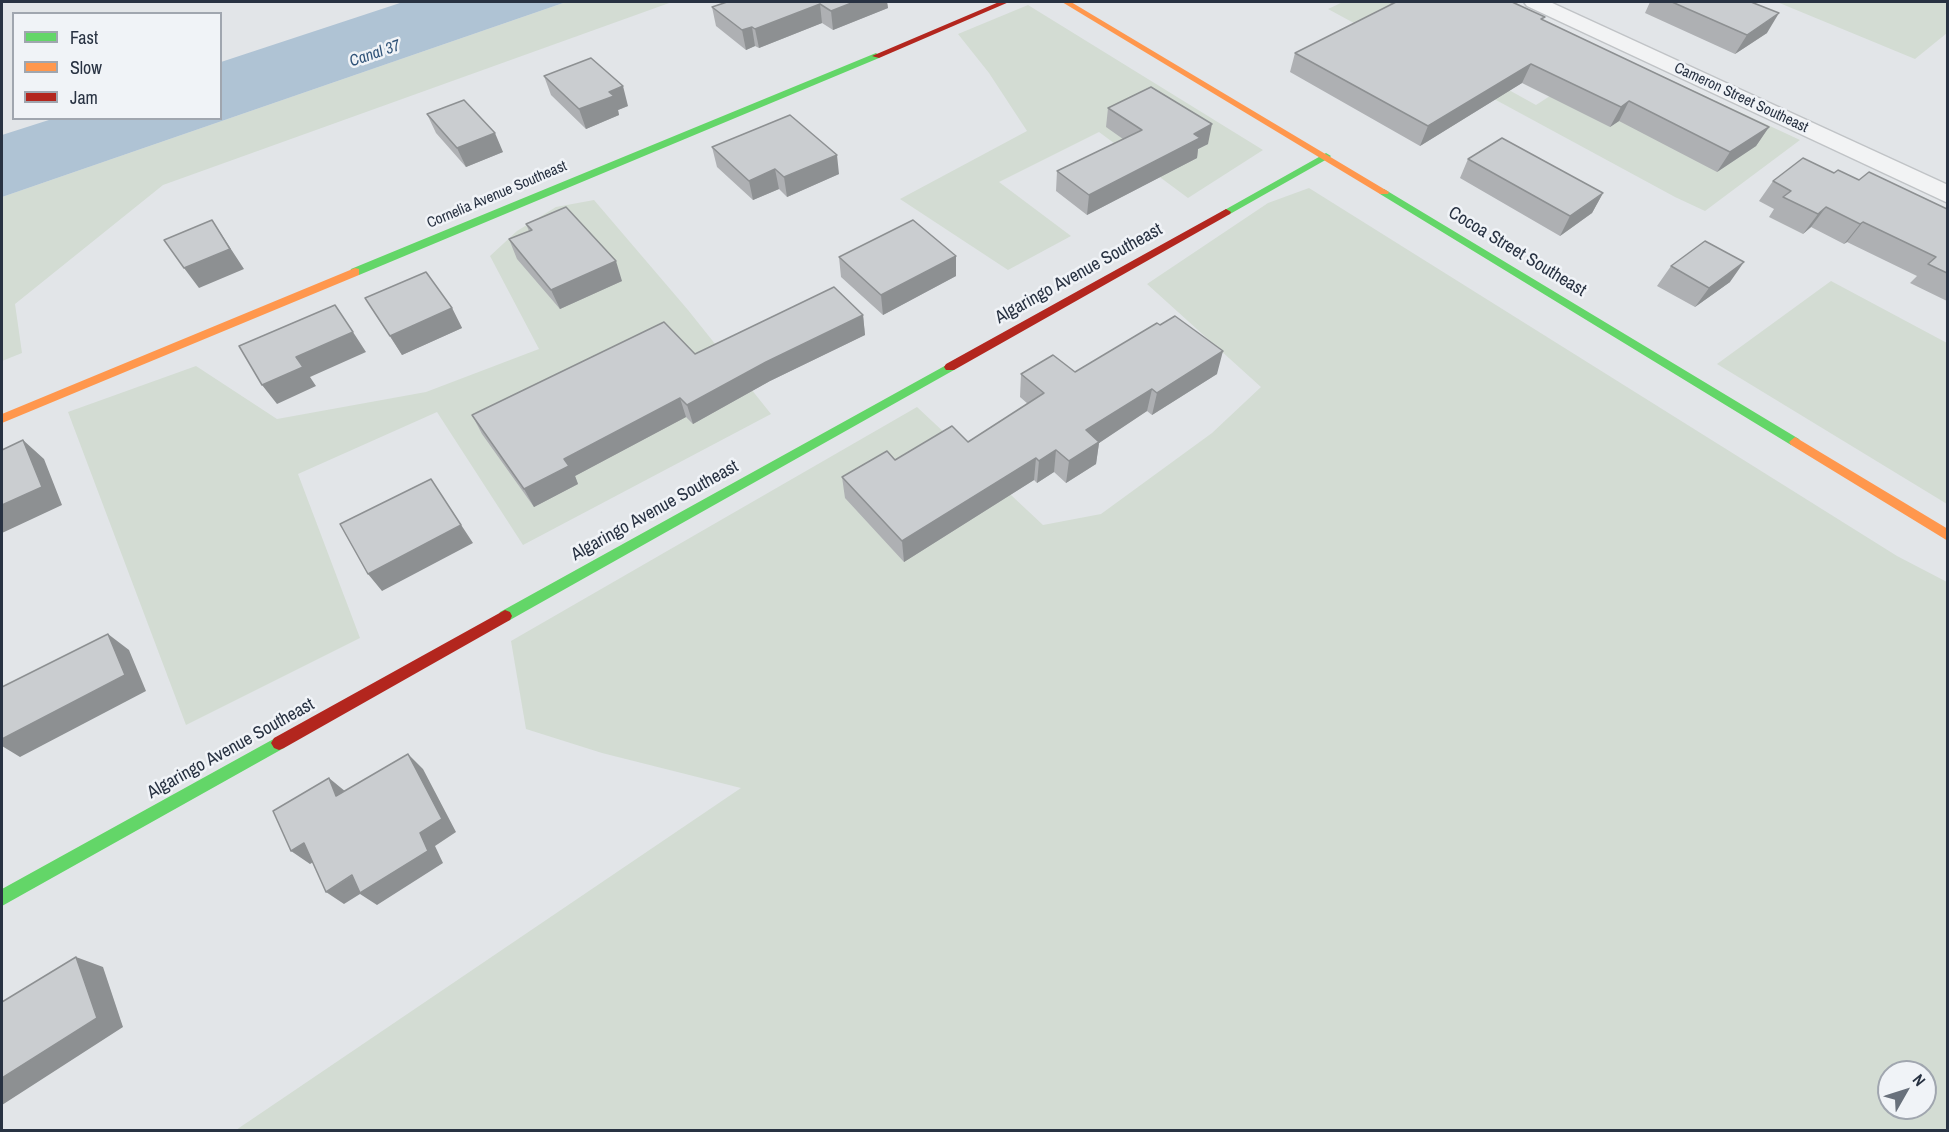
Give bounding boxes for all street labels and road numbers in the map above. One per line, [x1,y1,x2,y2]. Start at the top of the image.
street label: Cameron Street Southeast [1671,59,1811,137]
street label: Cornelia Avenue Southeast [424,157,570,233]
street label: Cocoa Street Southeast [1444,202,1590,302]
street label: Algaringo Avenue Southeast [992,219,1166,329]
street label: Algaringo Avenue Southeast [568,456,742,566]
street label: Algaringo Avenue Southeast [144,694,318,804]

